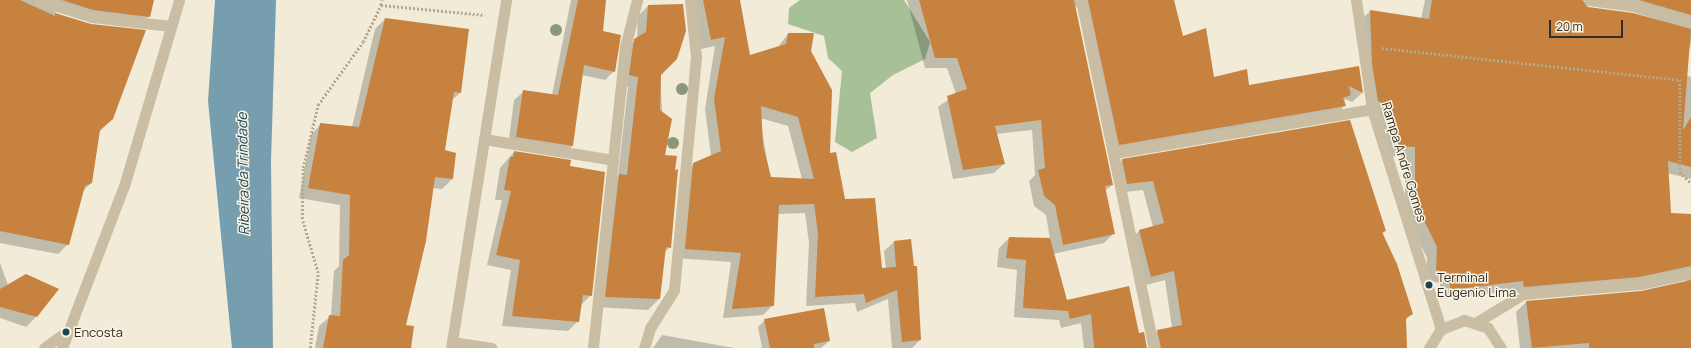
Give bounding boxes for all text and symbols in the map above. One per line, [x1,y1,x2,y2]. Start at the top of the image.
scale bar [1551,12,1625,38]
text: 20 m [1556,18,1583,35]
street label: Rampa Andre Gomes [1378,100,1430,224]
water label: Ribeira da Trindade [234,112,252,236]
place label: Terminal Eugenio Lima [1437,270,1516,301]
marker: Terminal Eugenio Lima [1424,280,1434,290]
place label: Encosta [74,324,123,340]
marker: Encosta [61,327,71,337]

